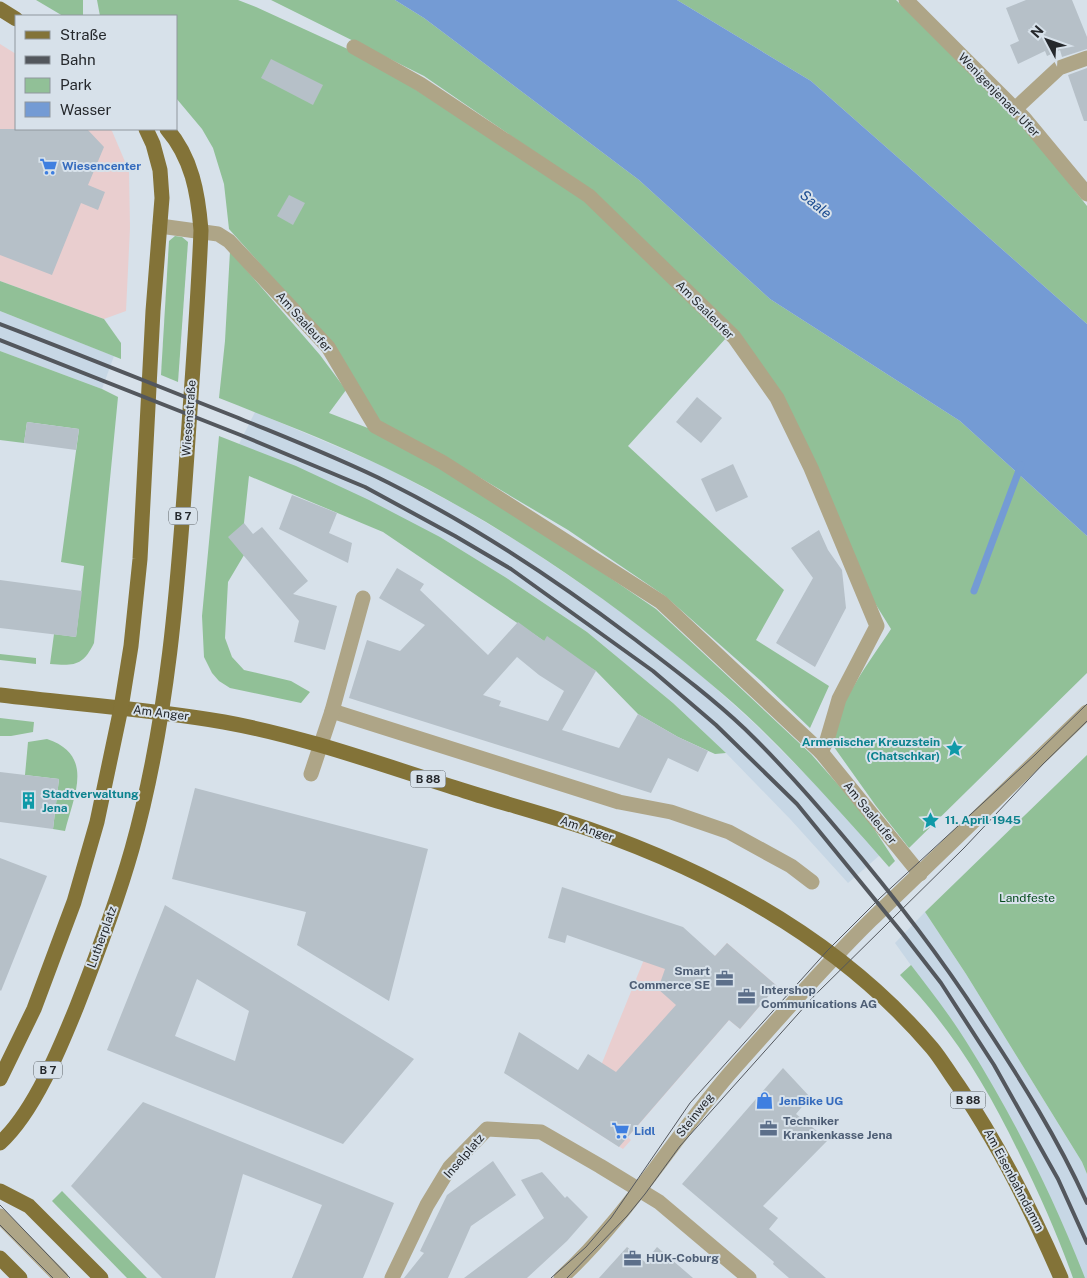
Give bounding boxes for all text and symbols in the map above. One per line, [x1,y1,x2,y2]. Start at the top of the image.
legend [15,15,178,130]
north arrow [1022,15,1072,65]
text: N [1028,22,1047,41]
text: Straße [60,26,107,43]
street label: Wenigenjenaer Ufer [955,50,1043,140]
text: Bahn [60,51,96,68]
text: Park [60,76,92,93]
text: Wasser [60,101,112,118]
supermarket icon: Wiesencenter [38,156,58,176]
place label: Wiesencenter [62,159,141,173]
water label: Saale [797,187,835,222]
street label: Am Saaleufer [673,278,737,342]
street label: Am Saaleufer [273,289,335,355]
street label: Wiesenstraße [179,379,199,457]
road number: B 7 [169,508,197,524]
street label: Am Anger [132,703,190,723]
place label: Armenischer Kreuzstein (Chatschkar) [802,735,940,763]
place icon: Armenischer Kreuzstein (Chatschkar) [944,739,964,759]
road number: B 88 [410,771,446,788]
street label: Am Saaleufer [841,779,900,847]
place label: Stadtverwaltung Jena [42,787,139,815]
building icon: Stadtverwaltung Jena [18,791,38,811]
place icon: 11. April 1945 [921,810,941,830]
street label: Am Anger [558,813,616,845]
place label: 11. April 1945 [945,813,1021,827]
park label: Landfeste [999,891,1055,905]
street label: Lutherplatz [84,904,120,970]
place label: Smart Commerce SE [629,964,710,992]
office icon: Smart Commerce SE [714,968,734,988]
place label: Intershop Communications AG [761,983,877,1011]
office icon: Intershop Communications AG [737,987,757,1007]
road number: B 7 [34,1062,62,1078]
street label: Steinweg [673,1090,717,1140]
shop icon: JenBike UG [755,1091,775,1111]
road number: B 88 [950,1092,986,1108]
place label: JenBike UG [779,1094,843,1108]
place label: Techniker Krankenkasse Jena [783,1114,892,1142]
office icon: Techniker Krankenkasse Jena [759,1118,779,1138]
supermarket icon: Lidl [610,1121,630,1141]
place label: Lidl [634,1124,655,1138]
street label: Am Eisenbahndamm [981,1126,1047,1234]
street label: Inselplatz [441,1131,487,1181]
office icon: HUK-Coburg [622,1248,642,1268]
place label: HUK-Coburg [646,1251,719,1265]

